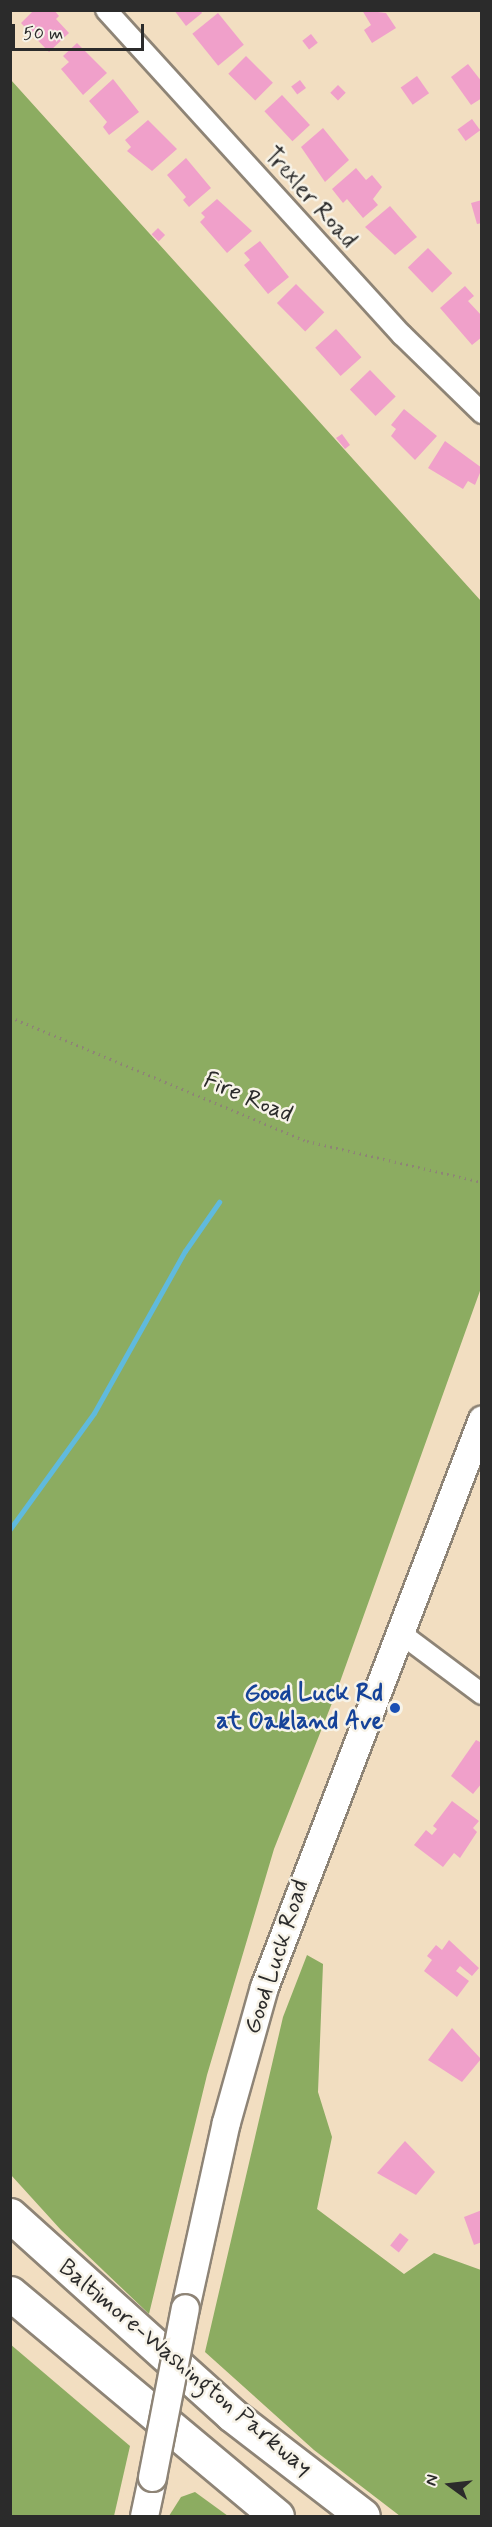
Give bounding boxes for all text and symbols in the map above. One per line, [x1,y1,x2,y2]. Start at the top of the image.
scale bar [15,12,147,50]
text: 50 m [23,22,63,46]
street label: Trexler Road [258,143,362,253]
street label: Fire Road [199,1067,297,1129]
place label: Good Luck Rd at Oakland Ave [218,1680,383,1736]
marker: Good Luck Rd at Oakland Ave [388,1701,402,1715]
street label: Good Luck Road [239,1878,315,2036]
street label: Baltimore-Washington Parkway [53,2254,317,2482]
north arrow [420,2455,480,2515]
text: N [421,2472,444,2488]

